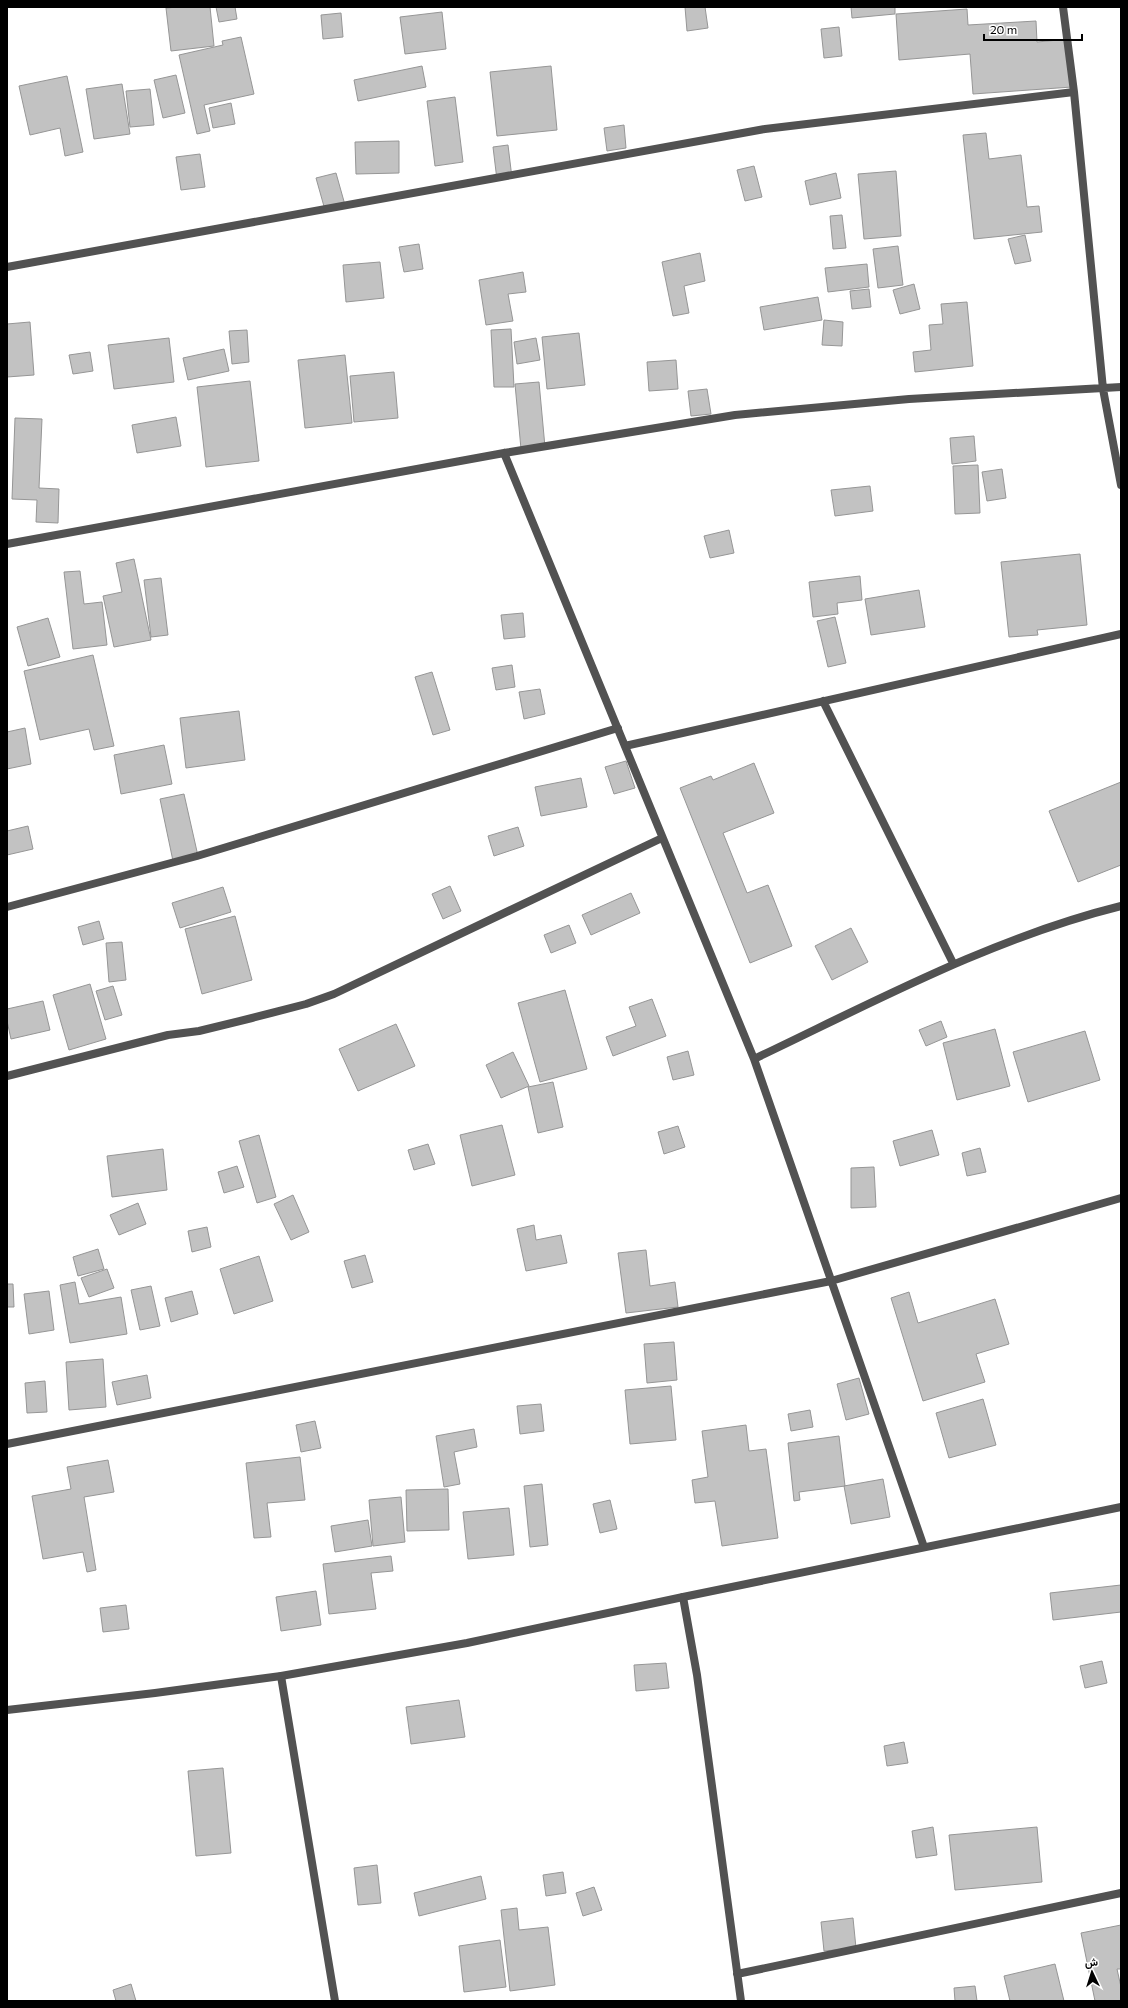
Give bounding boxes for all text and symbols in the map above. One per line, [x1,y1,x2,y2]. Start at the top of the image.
scale bar [984,16,1082,42]
text: 20 m [990,22,1017,36]
north arrow [1072,1952,1112,1992]
text: ش [1084,1955,1098,1969]

